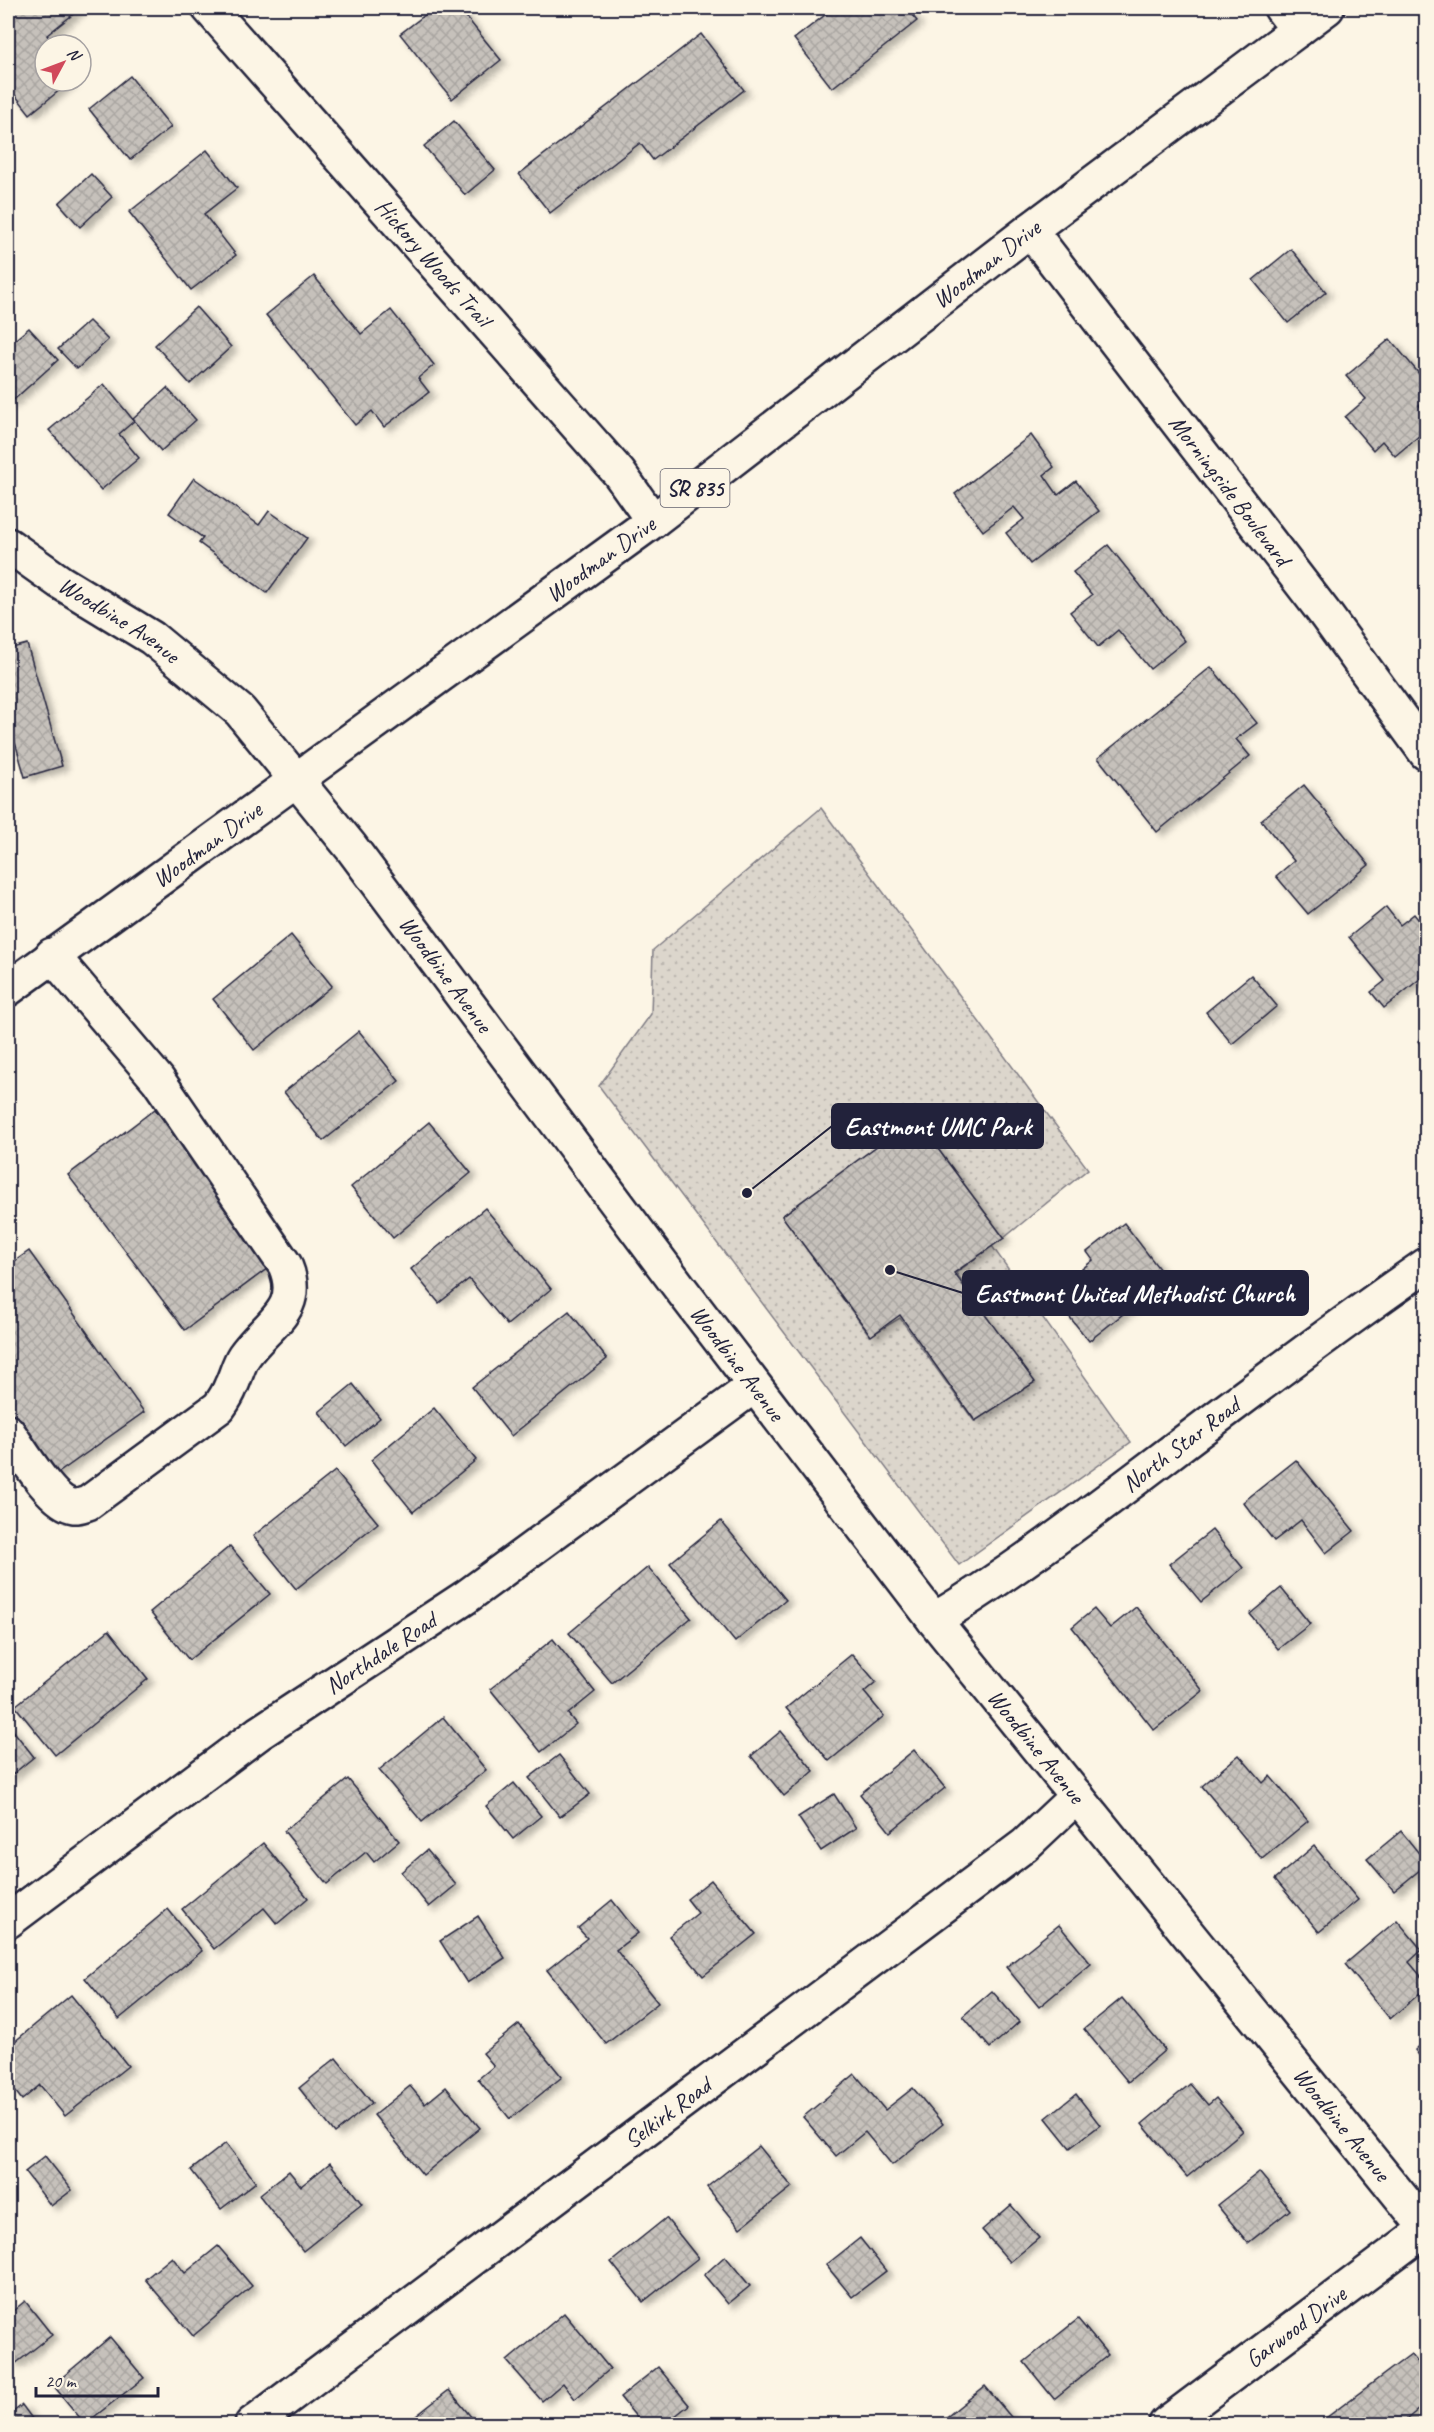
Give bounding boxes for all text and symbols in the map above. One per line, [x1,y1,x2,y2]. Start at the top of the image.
north arrow [33,33,93,93]
text: N [63,44,86,66]
street label: Hickory Woods Trail [369,192,500,336]
street label: Woodman Drive [927,211,1048,315]
street label: Morningside Boulevard [1162,409,1299,574]
road number: SR 835 [660,469,730,507]
street label: Woodman Drive [540,508,663,609]
street label: Woodbine Avenue [53,570,188,671]
street label: Woodman Drive [146,794,269,894]
street label: Woodbine Avenue [392,910,501,1040]
callout: Eastmont UMC Park [832,1104,1043,1148]
text: Eastmont UMC Park [845,1110,1034,1143]
callout: Eastmont United Methodist Church [963,1271,1308,1315]
text: Eastmont United Methodist Church [975,1277,1296,1310]
street label: Woodbine Avenue [683,1299,793,1429]
street label: North Star Road [1116,1388,1249,1499]
street label: Northdale Road [319,1604,445,1701]
street label: Woodbine Avenue [981,1683,1093,1811]
street label: Woodbine Avenue [1287,2061,1398,2189]
street label: Selkirk Road [618,2068,720,2155]
street label: Garwood Drive [1239,2278,1354,2374]
scale bar [36,2360,158,2398]
text: 20 m [45,2370,78,2392]

